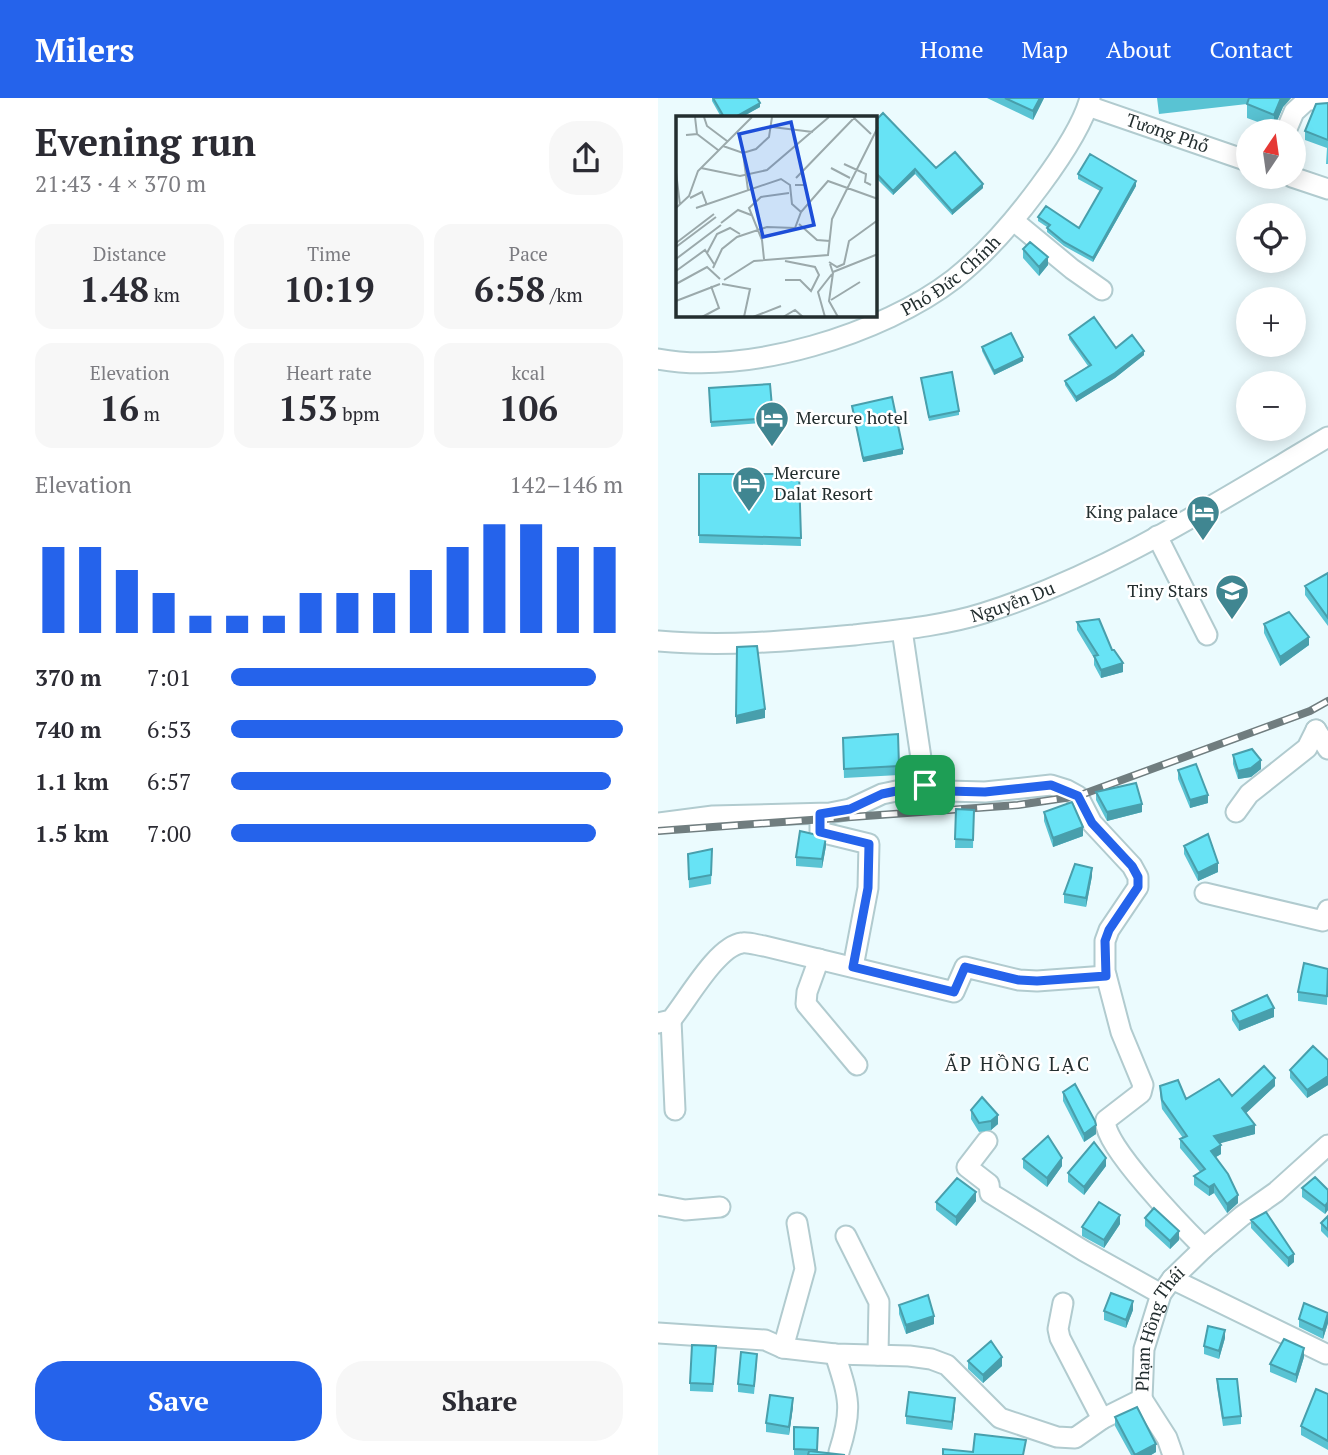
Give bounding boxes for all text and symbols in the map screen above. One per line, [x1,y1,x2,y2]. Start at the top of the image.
text: Milers [35,28,134,71]
text: Home [920,33,984,65]
text: Map [1022,33,1068,65]
text: About [1106,33,1172,65]
text: Contact [1210,33,1293,65]
street label: Tương Phố [1123,107,1212,158]
inset map [676,116,877,317]
text: Evening run [35,117,256,167]
north arrow [1236,119,1306,189]
map controls [1236,119,1306,441]
button: share [549,121,623,195]
text: 21:43 · 4 × 370 m [35,168,206,199]
button: locate [1236,203,1306,273]
street label: Phó Đức Chính [897,229,1006,321]
text: Distance [93,241,166,266]
text: Time [307,241,351,266]
text: Pace [509,241,548,266]
text: 1.48 [79,266,149,312]
text: 10:19 [283,266,375,312]
text: 6:58 [474,266,545,312]
text: km [149,282,180,307]
text: /km [545,282,583,307]
button: + [1236,287,1306,357]
text: Elevation [90,360,170,385]
text: Heart rate [286,360,372,385]
text: kcal [511,360,545,385]
button: − [1236,371,1306,441]
text: 16 [99,385,139,431]
text: 153 [278,385,338,431]
text: 106 [499,385,558,431]
hotel icon: Mercure hotel [753,399,791,448]
text: m [139,401,160,426]
text: bpm [338,401,380,426]
place label: Mercure hotel [796,405,908,429]
place label: Mercure Dalat Resort [774,460,873,505]
hotel icon: Mercure Dalat Resort [730,464,768,513]
text: Elevation [35,469,132,500]
text: 142–146 m [510,469,623,500]
hotel icon: King palace [1184,493,1222,542]
place label: King palace [1086,499,1178,523]
school or university icon: Tiny Stars [1213,572,1251,621]
street label: Nguyễn Du [967,575,1058,627]
place label: Tiny Stars [1127,578,1208,602]
text: 370 m [35,662,101,693]
text: 7:01 [147,662,191,693]
text: 740 m [35,714,101,745]
text: 6:53 [147,714,191,745]
pin [895,755,955,815]
text: 1.1 km [35,766,109,797]
text: 6:57 [147,766,191,797]
icon: arrive [906,766,944,804]
text: 1.5 km [35,818,109,849]
text: 7:00 [147,818,191,849]
district label: ẤP HỒNG LẠC [945,1051,1091,1076]
street label: Phạm Hồng Thái [1129,1260,1189,1392]
button: Save [35,1361,322,1441]
button: Share [336,1361,623,1441]

